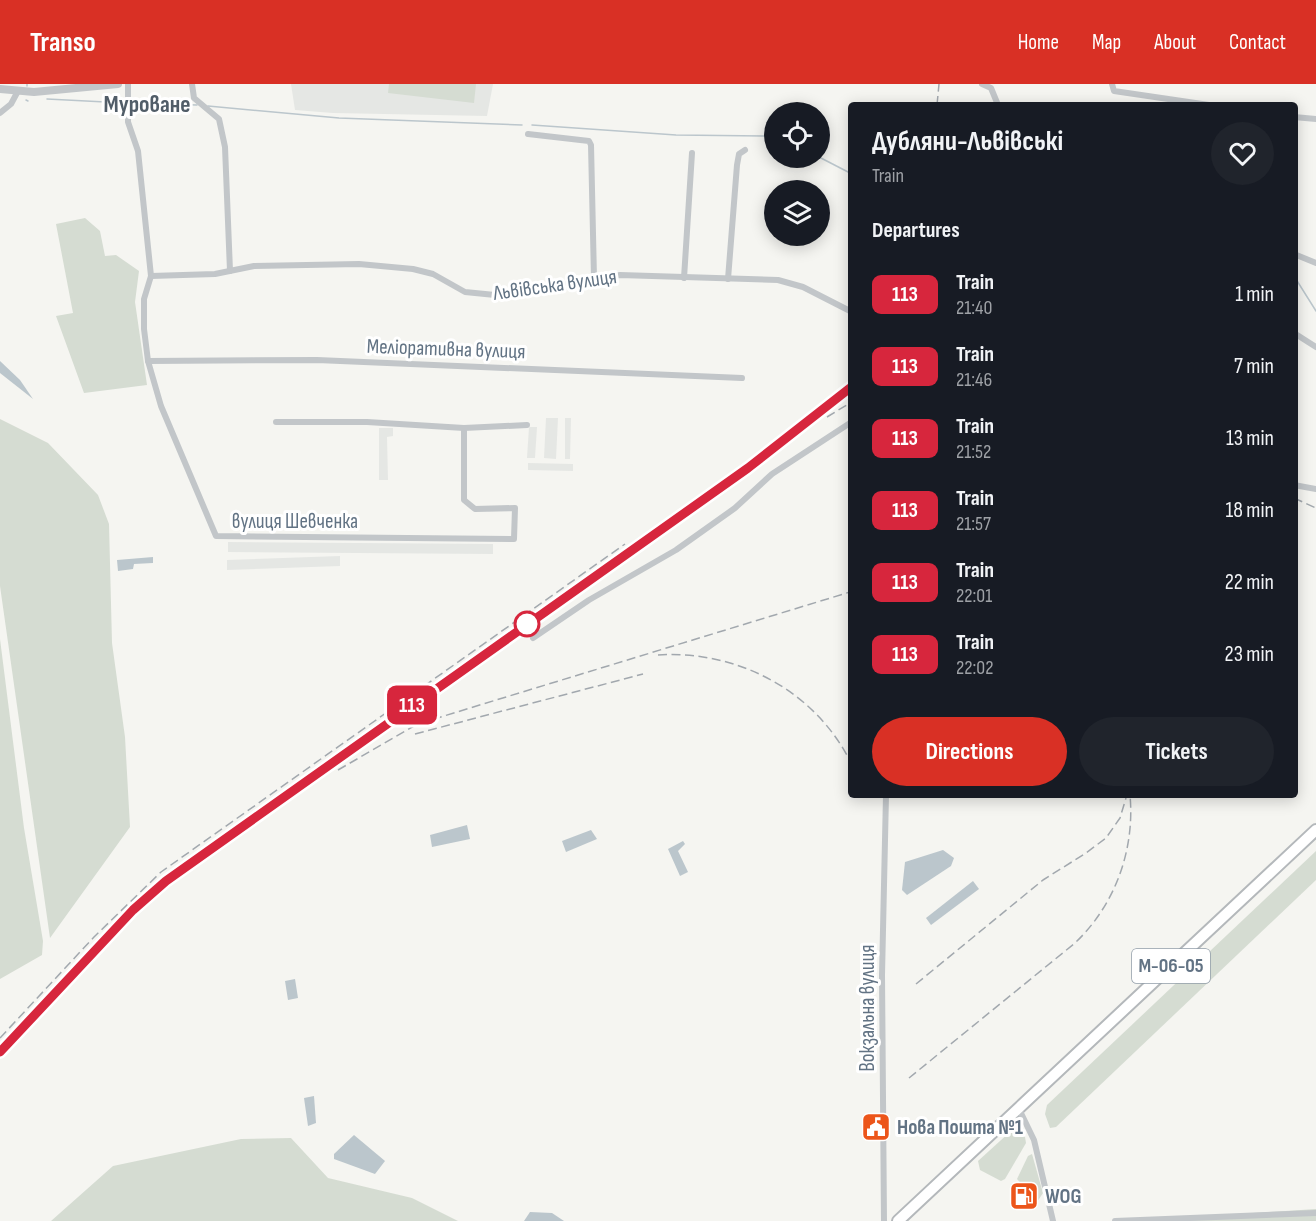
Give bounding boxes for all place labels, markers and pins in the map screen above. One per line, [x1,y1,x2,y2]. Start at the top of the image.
unlabelled marker [514,611,540,637]
public building icon: Нова Пошта №1 [860,1111,892,1143]
place label: Нова Пошта №1 [897,1115,1023,1140]
fuel station icon: WOG [1008,1180,1040,1212]
place label: WOG [1045,1184,1081,1209]

